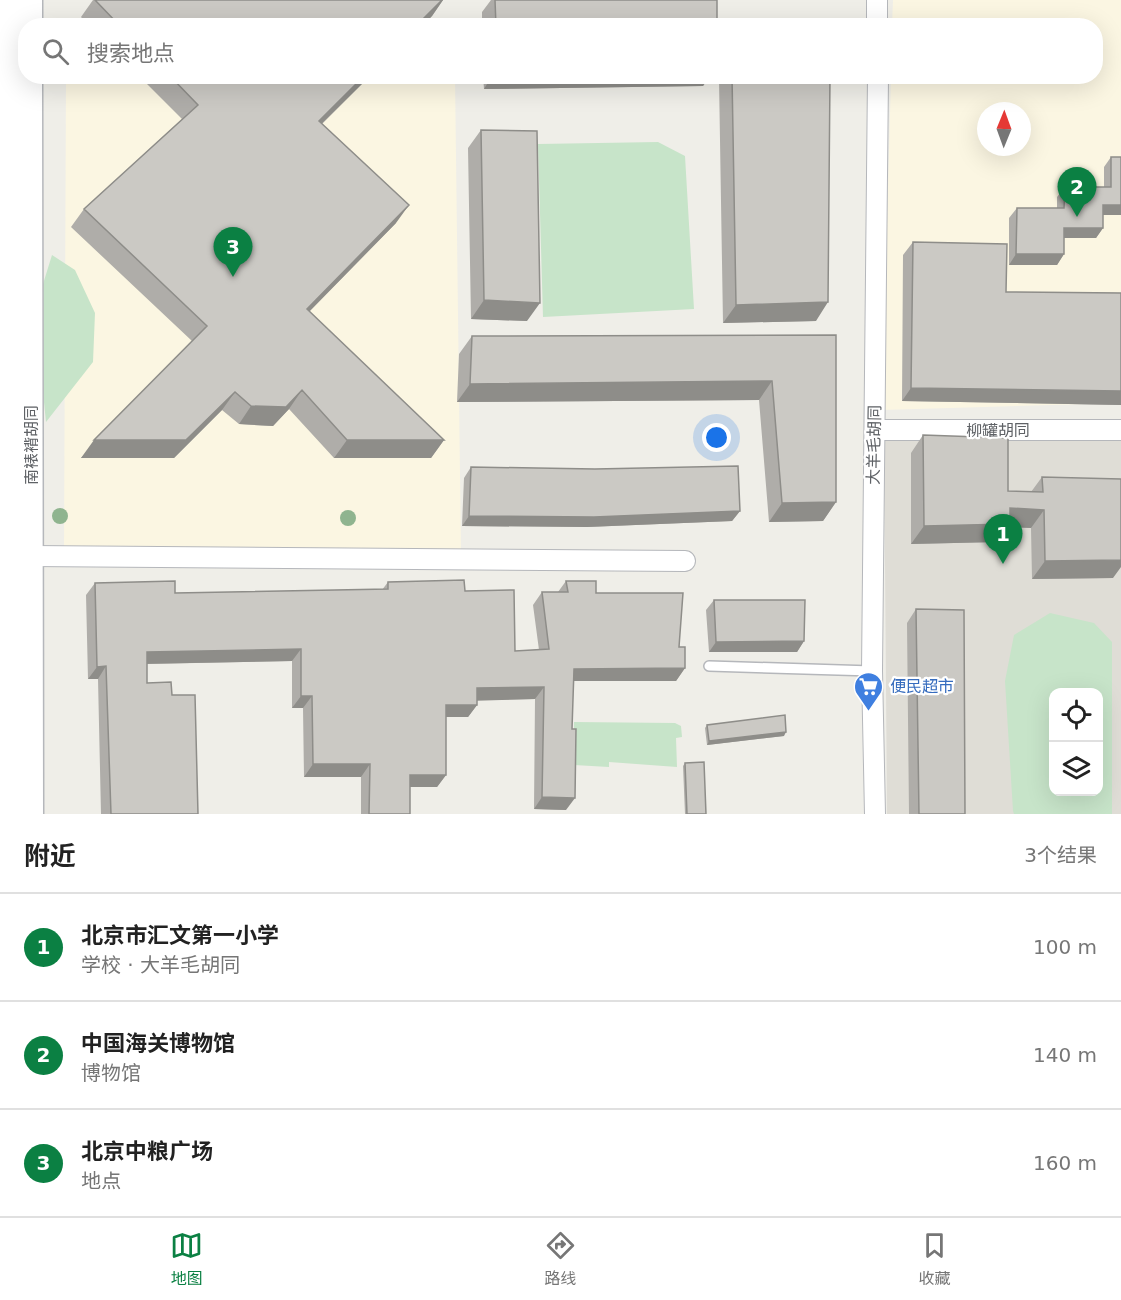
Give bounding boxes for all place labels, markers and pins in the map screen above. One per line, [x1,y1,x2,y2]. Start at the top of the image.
pin: 2 [1058,168,1096,217]
pin: 3 [214,228,252,277]
pin: 1 [984,514,1022,564]
supermarket icon: 便民超市 [853,670,885,712]
place label: 便民超市 [890,677,954,696]

